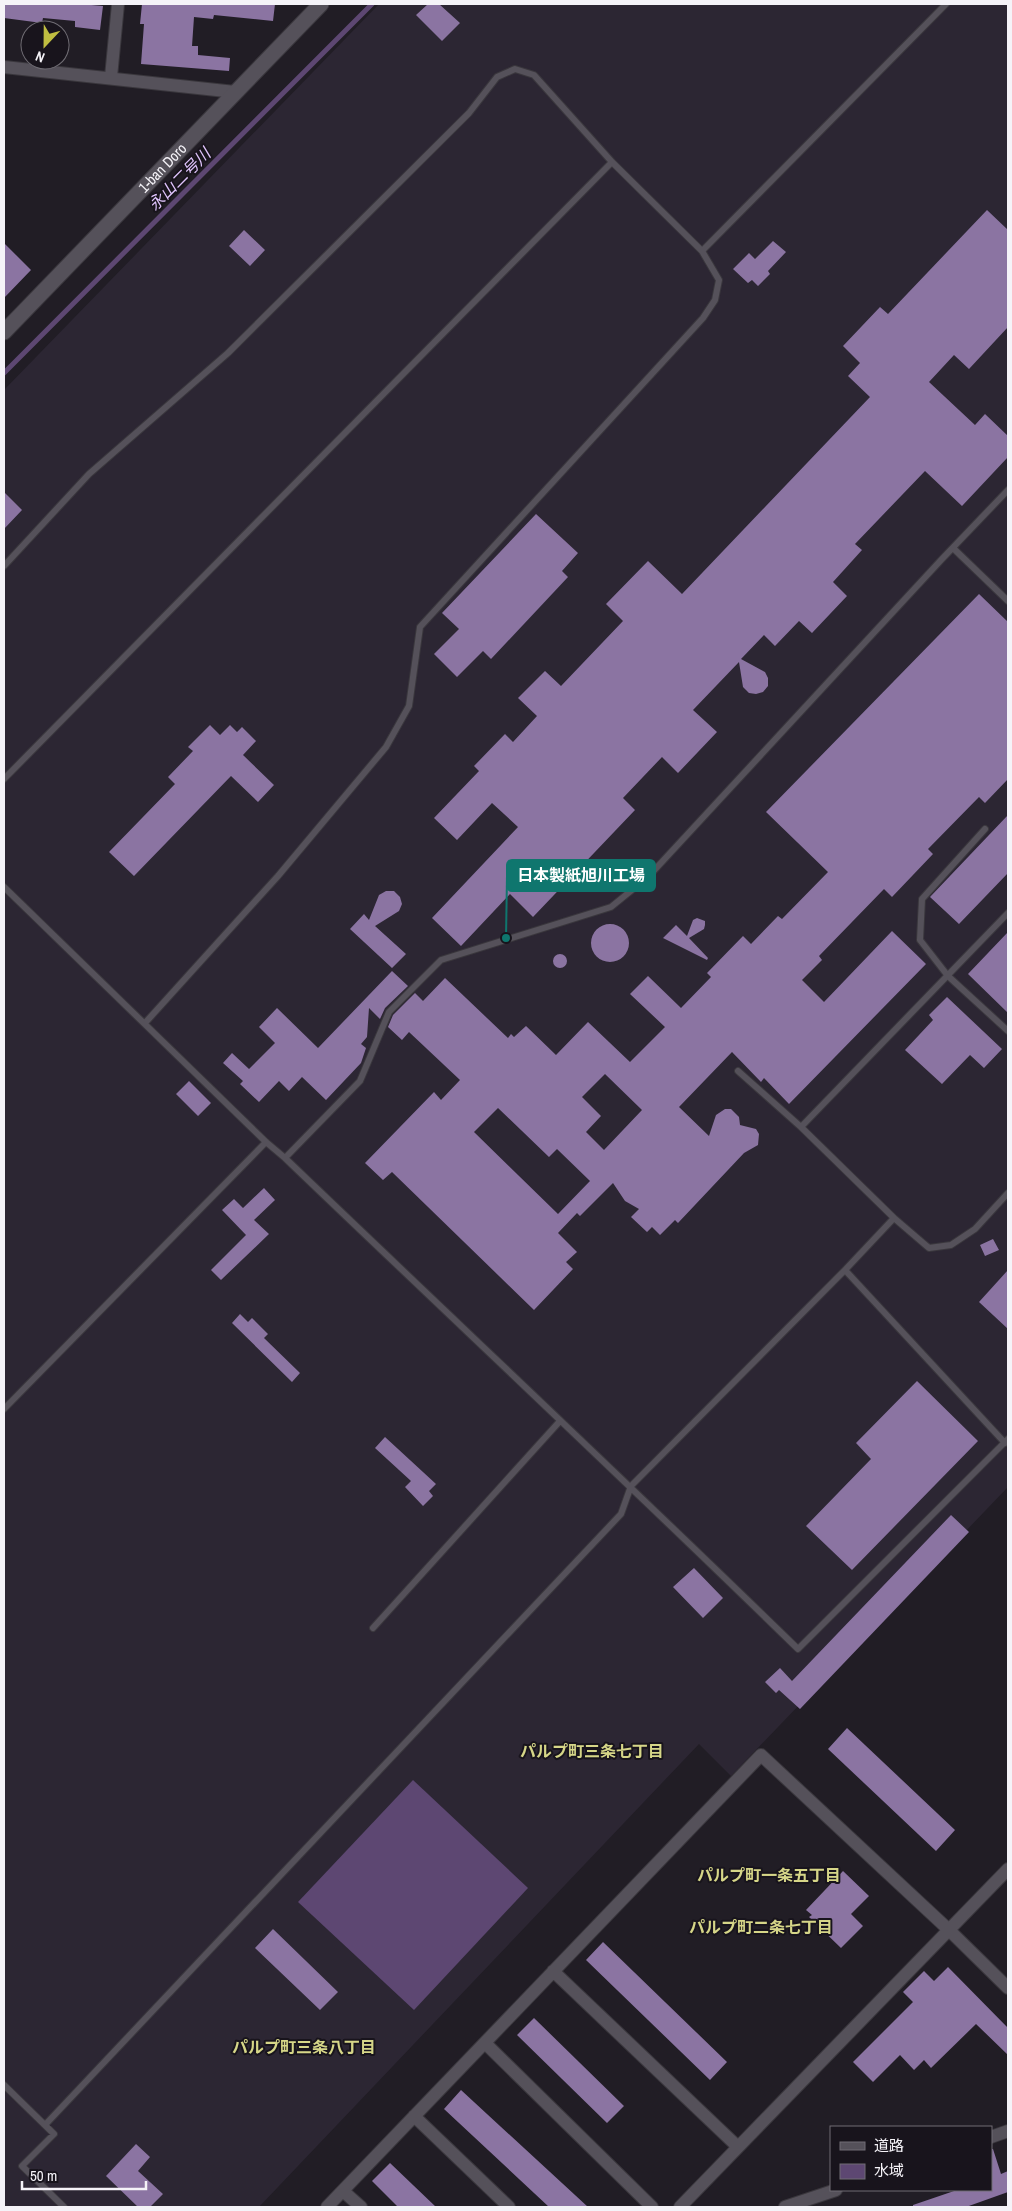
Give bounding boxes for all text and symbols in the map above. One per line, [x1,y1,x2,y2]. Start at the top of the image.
north arrow [20,20,70,70]
text: N [33,47,47,67]
street label: 1-ban Doro [133,138,191,197]
water label: 永山二号川 [143,142,216,215]
callout: 日本製紙旭川工場 [507,860,655,891]
text: 日本製紙旭川工場 [517,864,645,886]
district label: パルプ町三条七丁目 [520,1740,664,1762]
district label: パルプ町一条五丁目 [697,1864,841,1886]
district label: パルプ町二条七丁目 [689,1916,833,1938]
district label: パルプ町三条八丁目 [232,2036,376,2058]
legend [830,2126,992,2191]
text: 道路 [874,2135,904,2156]
scale bar [22,2158,146,2190]
text: 水域 [874,2160,904,2181]
text: 50 m [30,2165,57,2186]

